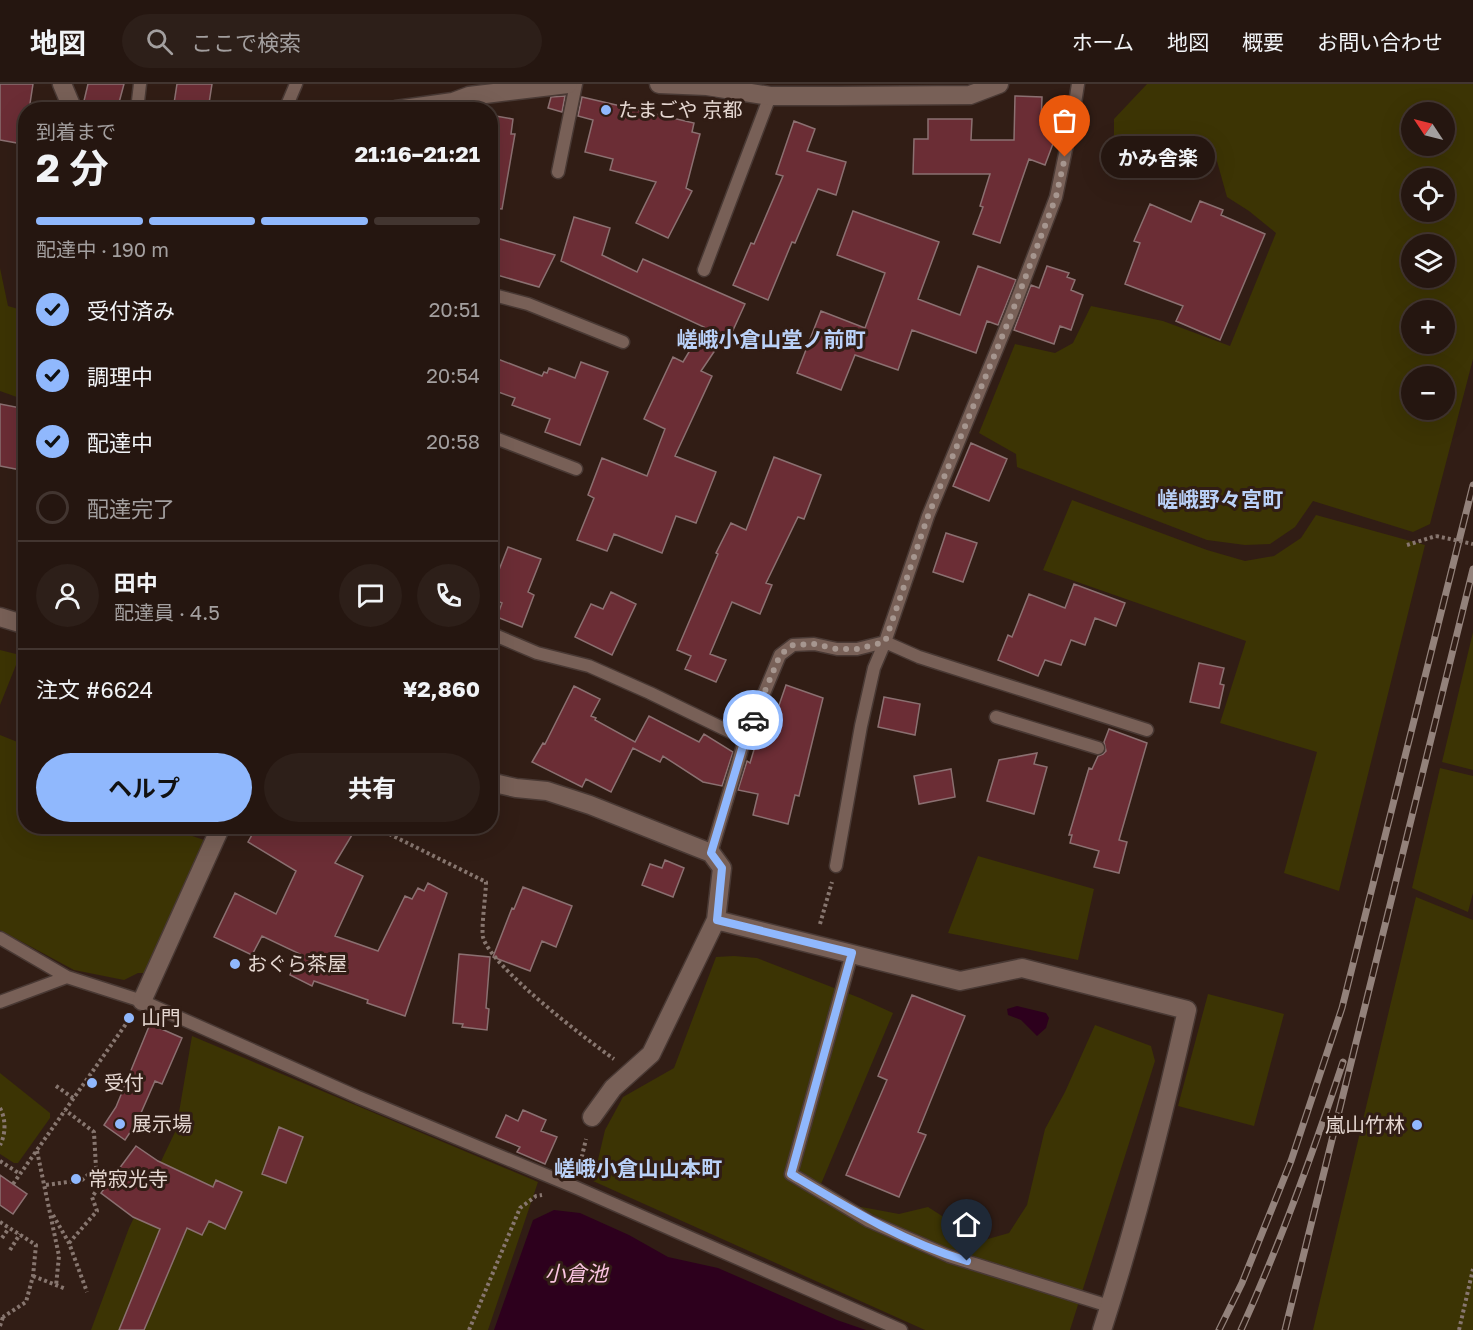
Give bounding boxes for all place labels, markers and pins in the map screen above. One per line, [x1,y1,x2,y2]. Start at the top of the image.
pin [1039,95,1090,157]
place label: たまごや 京都 [618,97,742,121]
marker: たまごや 京都 [599,103,613,117]
callout: かみ舎楽 [1101,136,1215,178]
place label: おぐら茶屋 [247,951,347,975]
marker: おぐら茶屋 [228,957,242,971]
place label: 山門 [141,1005,181,1029]
marker: 山門 [122,1011,136,1025]
place label: 受付 [104,1070,144,1094]
marker: 受付 [85,1076,99,1090]
place label: 展示場 [132,1111,192,1135]
place label: 嵐山竹林 [1325,1112,1405,1136]
marker: 展示場 [113,1117,127,1131]
marker: 嵐山竹林 [1410,1118,1424,1132]
place label: 常寂光寺 [88,1166,168,1190]
marker: 常寂光寺 [69,1172,83,1186]
pin [941,1199,992,1261]

